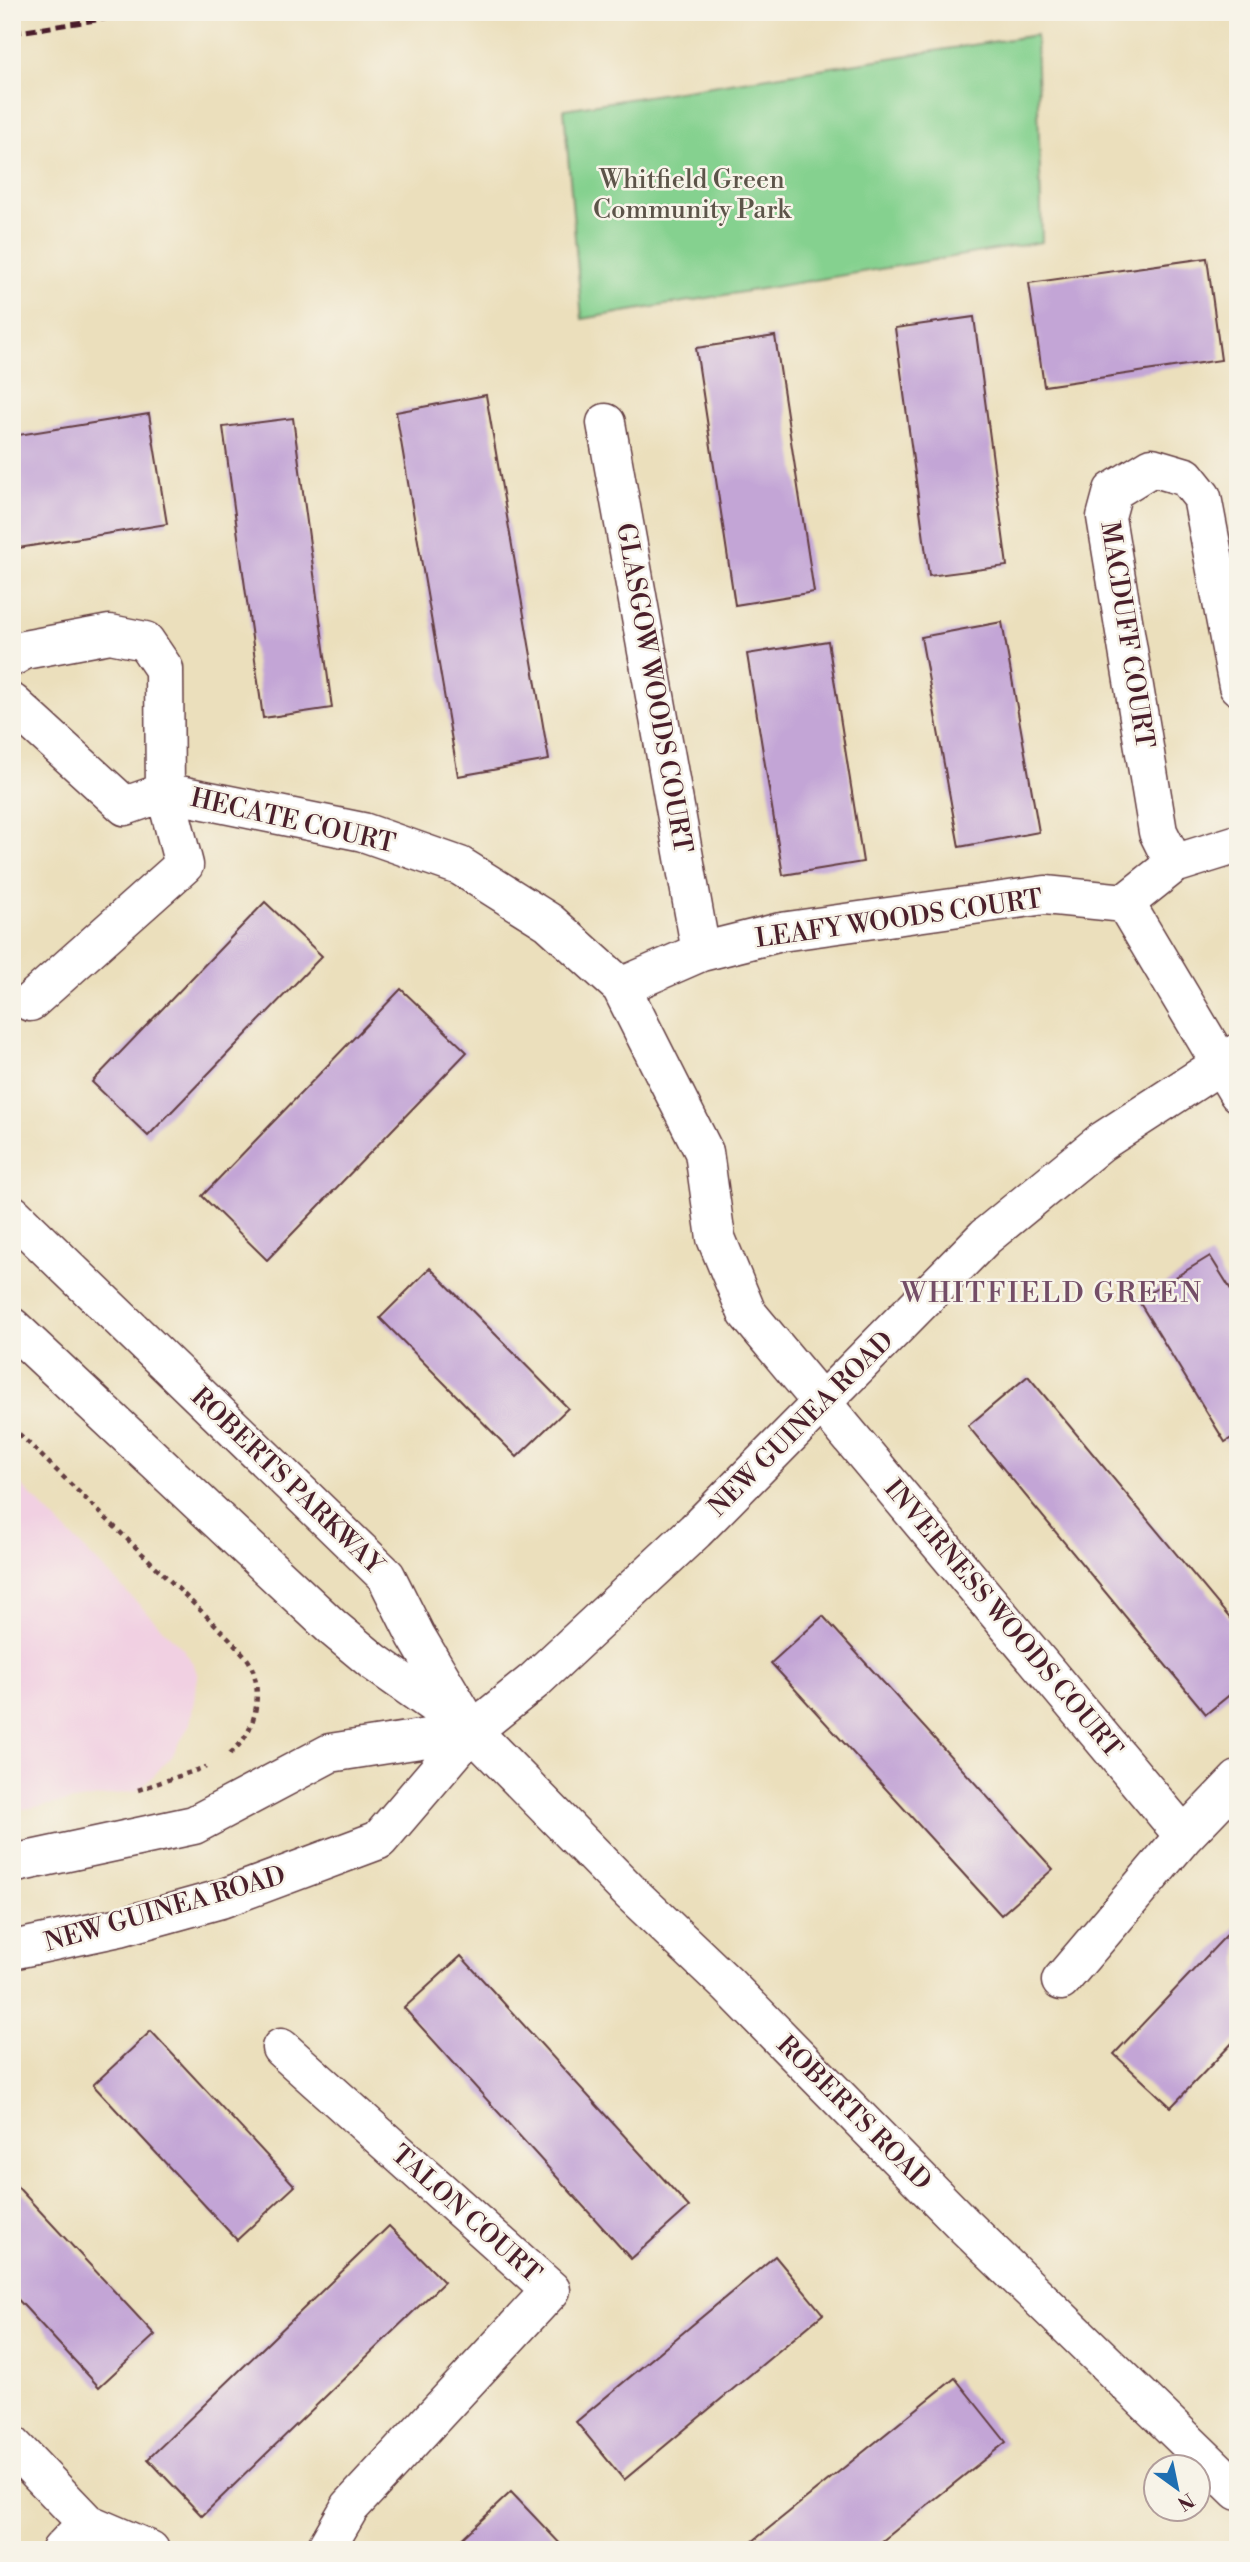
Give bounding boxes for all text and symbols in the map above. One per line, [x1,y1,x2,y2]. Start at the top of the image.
park label: Whitfield Green Community Park [593,164,792,226]
street label: MACDUFF COURT [1093,519,1161,751]
street label: GLASGOW WOODS COURT [609,521,699,855]
street label: HECATE COURT [187,782,399,860]
street label: LEAFY WOODS COURT [753,883,1045,955]
district label: WHITFIELD GREEN [900,1276,1203,1311]
street label: NEW GUINEA ROAD [702,1325,900,1523]
street label: ROBERTS PARKWAY [184,1381,391,1582]
street label: INVERNESS WOODS COURT [877,1473,1129,1765]
street label: NEW GUINEA ROAD [41,1859,289,1959]
street label: ROBERTS ROAD [770,2029,938,2197]
street label: TALON COURT [384,2138,548,2290]
north arrow [1142,2454,1212,2524]
text: N [1173,2487,1199,2516]

